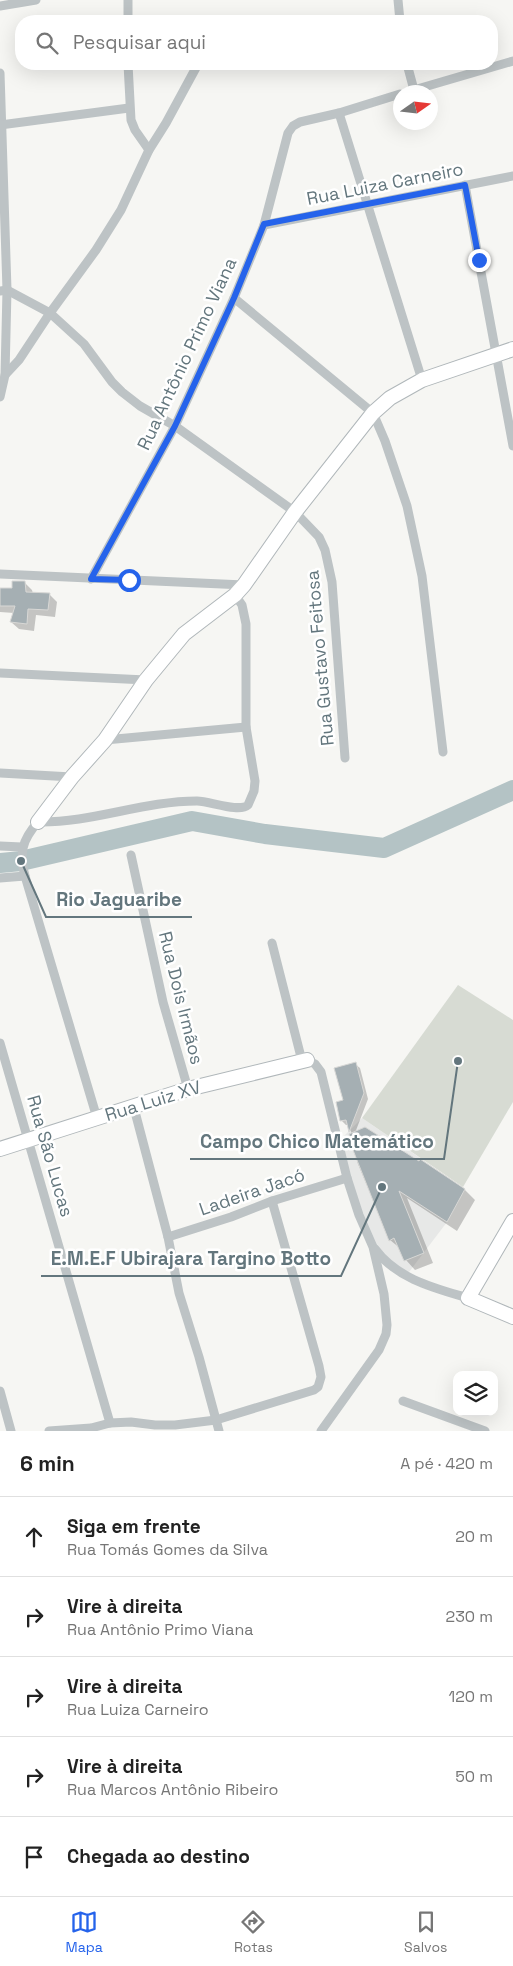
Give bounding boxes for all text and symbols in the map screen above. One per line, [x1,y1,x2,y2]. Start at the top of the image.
search box [15,15,498,70]
icon: search [33,29,61,57]
text: Pesquisar aqui [73,30,206,55]
north arrow [393,85,438,130]
street label: Rua Luiza Carneiro [305,157,465,210]
route end [468,249,491,272]
street label: Rua Antônio Primo Viana [132,254,241,454]
route start [118,569,141,592]
street label: Rua Gustavo Feitosa [300,569,339,747]
callout: Rio Jaguaribe [46,883,192,917]
text: Rio Jaguaribe [56,887,182,912]
street label: Rua Dois Irmãos [154,929,209,1067]
street label: Rua Luiz XV [102,1075,204,1126]
street label: Rua São Lucas [22,1092,79,1219]
callout: Campo Chico Matemático [190,1125,444,1159]
text: Campo Chico Matemático [200,1129,434,1154]
street label: Ladeira Jacó [196,1163,308,1220]
callout: E.M.E.F Ubirajara Targino Botto [41,1242,341,1276]
text: E.M.E.F Ubirajara Targino Botto [51,1246,331,1271]
map controls [453,1371,498,1416]
button: layers [453,1371,498,1416]
text: 6 min [20,1450,75,1477]
text: A pé · 420 m [400,1453,493,1474]
text: Siga em frente [67,1514,201,1539]
icon: ahead [20,1523,48,1551]
text: 20 m [455,1526,493,1547]
text: Rua Tomás Gomes da Silva [67,1539,268,1560]
text: Vire à direita [67,1594,183,1619]
icon: right [20,1603,48,1631]
text: 230 m [446,1606,493,1627]
text: Rua Antônio Primo Viana [67,1619,253,1640]
text: Vire à direita [67,1674,183,1699]
icon: right [20,1683,48,1711]
text: 120 m [449,1686,493,1707]
text: Rua Luiza Carneiro [67,1699,209,1720]
text: Vire à direita [67,1754,183,1779]
icon: right [20,1763,48,1791]
text: 50 m [455,1766,493,1787]
text: Rua Marcos Antônio Ribeiro [67,1779,278,1800]
icon: arrive [20,1843,48,1871]
text: Chegada ao destino [67,1844,250,1869]
tab: Mapa [66,1908,103,1956]
tab: Rotas [234,1908,273,1956]
tab: Salvos [404,1908,447,1956]

